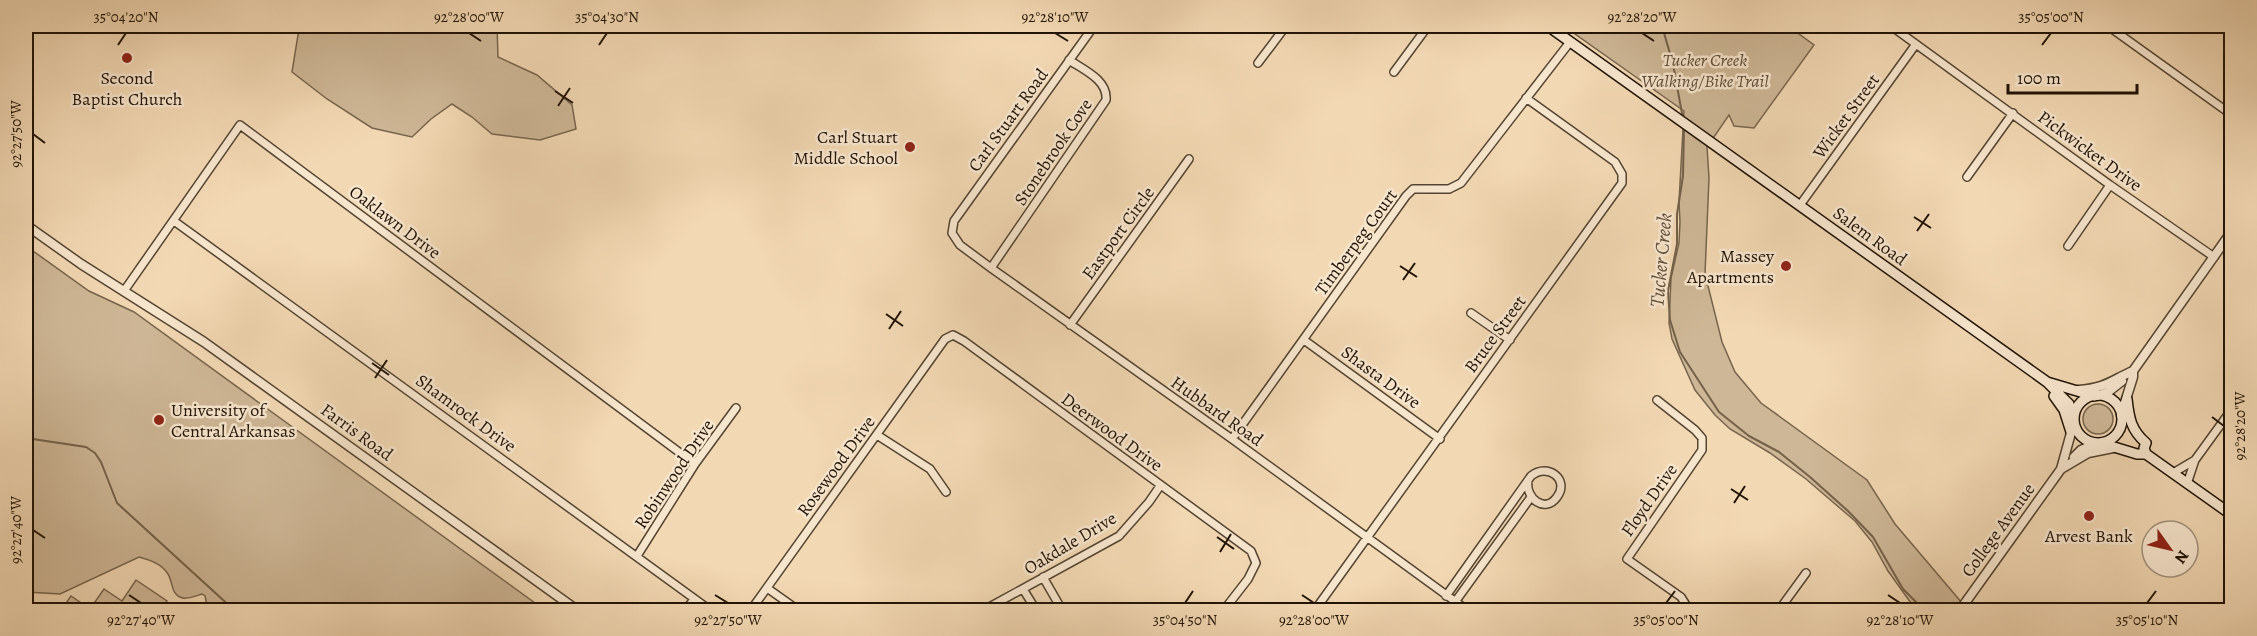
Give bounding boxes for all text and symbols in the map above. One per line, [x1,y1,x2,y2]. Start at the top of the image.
text: 35°04'20"N [93,7,159,27]
text: 92°28'00"W [434,7,504,27]
text: 35°04'30"N [575,7,639,27]
text: 92°28'10"W [1021,7,1089,27]
text: 92°28'20"W [1607,7,1677,27]
text: 35°05'00"N [2018,7,2084,27]
park label: Tucker Creek Walking/Bike Trail [1641,48,1769,93]
marker: Second Baptist Church [120,51,134,65]
scale bar [2008,57,2137,95]
street label: Carl Stuart Road [962,63,1054,176]
place label: Second Baptist Church [72,66,183,111]
text: 100 m [2017,66,2061,90]
street label: Wicket Street [1807,69,1885,164]
street label: Stonebrook Cove [1008,94,1098,210]
text: 92°27'50"W [6,100,26,168]
street label: Pickwicket Drive [2033,105,2147,197]
place label: Carl Stuart Middle School [794,125,899,170]
marker: Carl Stuart Middle School [903,140,917,154]
street label: Oaklawn Drive [344,180,446,264]
street label: Eastport Circle [1076,182,1160,284]
street label: Timberpeg Court [1309,184,1403,300]
street label: Salem Road [1828,201,1912,271]
water label: Tucker Creek [1643,212,1679,308]
place label: Massey Apartments [1686,244,1775,289]
marker: Massey Apartments [1779,259,1793,273]
street label: Bruce Street [1459,290,1531,378]
street label: Shasta Drive [1336,340,1426,414]
street label: Shamrock Drive [411,368,521,458]
street label: Hubbard Road [1166,370,1268,452]
street label: Deerwood Drive [1056,387,1168,477]
text: 92°28'20"W [2230,391,2250,461]
place label: University of Central Arkansas [171,398,296,443]
street label: Farris Road [316,398,398,467]
street label: Rosewood Drive [791,411,881,521]
marker: University of Central Arkansas [152,413,166,427]
street label: Robinwood Drive [629,415,719,533]
street label: Floyd Drive [1615,459,1683,541]
street label: College Avenue [1956,478,2040,582]
text: 92°27'40"W [6,496,26,564]
street label: Oakdale Drive [1019,506,1121,580]
marker: Arvest Bank [2082,509,2096,523]
north arrow [2140,519,2200,579]
place label: Arvest Bank [2044,524,2133,548]
text: N [2169,546,2194,568]
text: 92°27'40"W [107,610,175,630]
text: 92°27'50"W [694,610,762,630]
text: 35°04'50"N [1153,610,1217,630]
text: 92°28'00"W [1279,610,1349,630]
text: 35°05'00"N [1633,610,1699,630]
text: 92°28'10"W [1866,610,1934,630]
text: 35°05'10"N [2116,610,2179,630]

